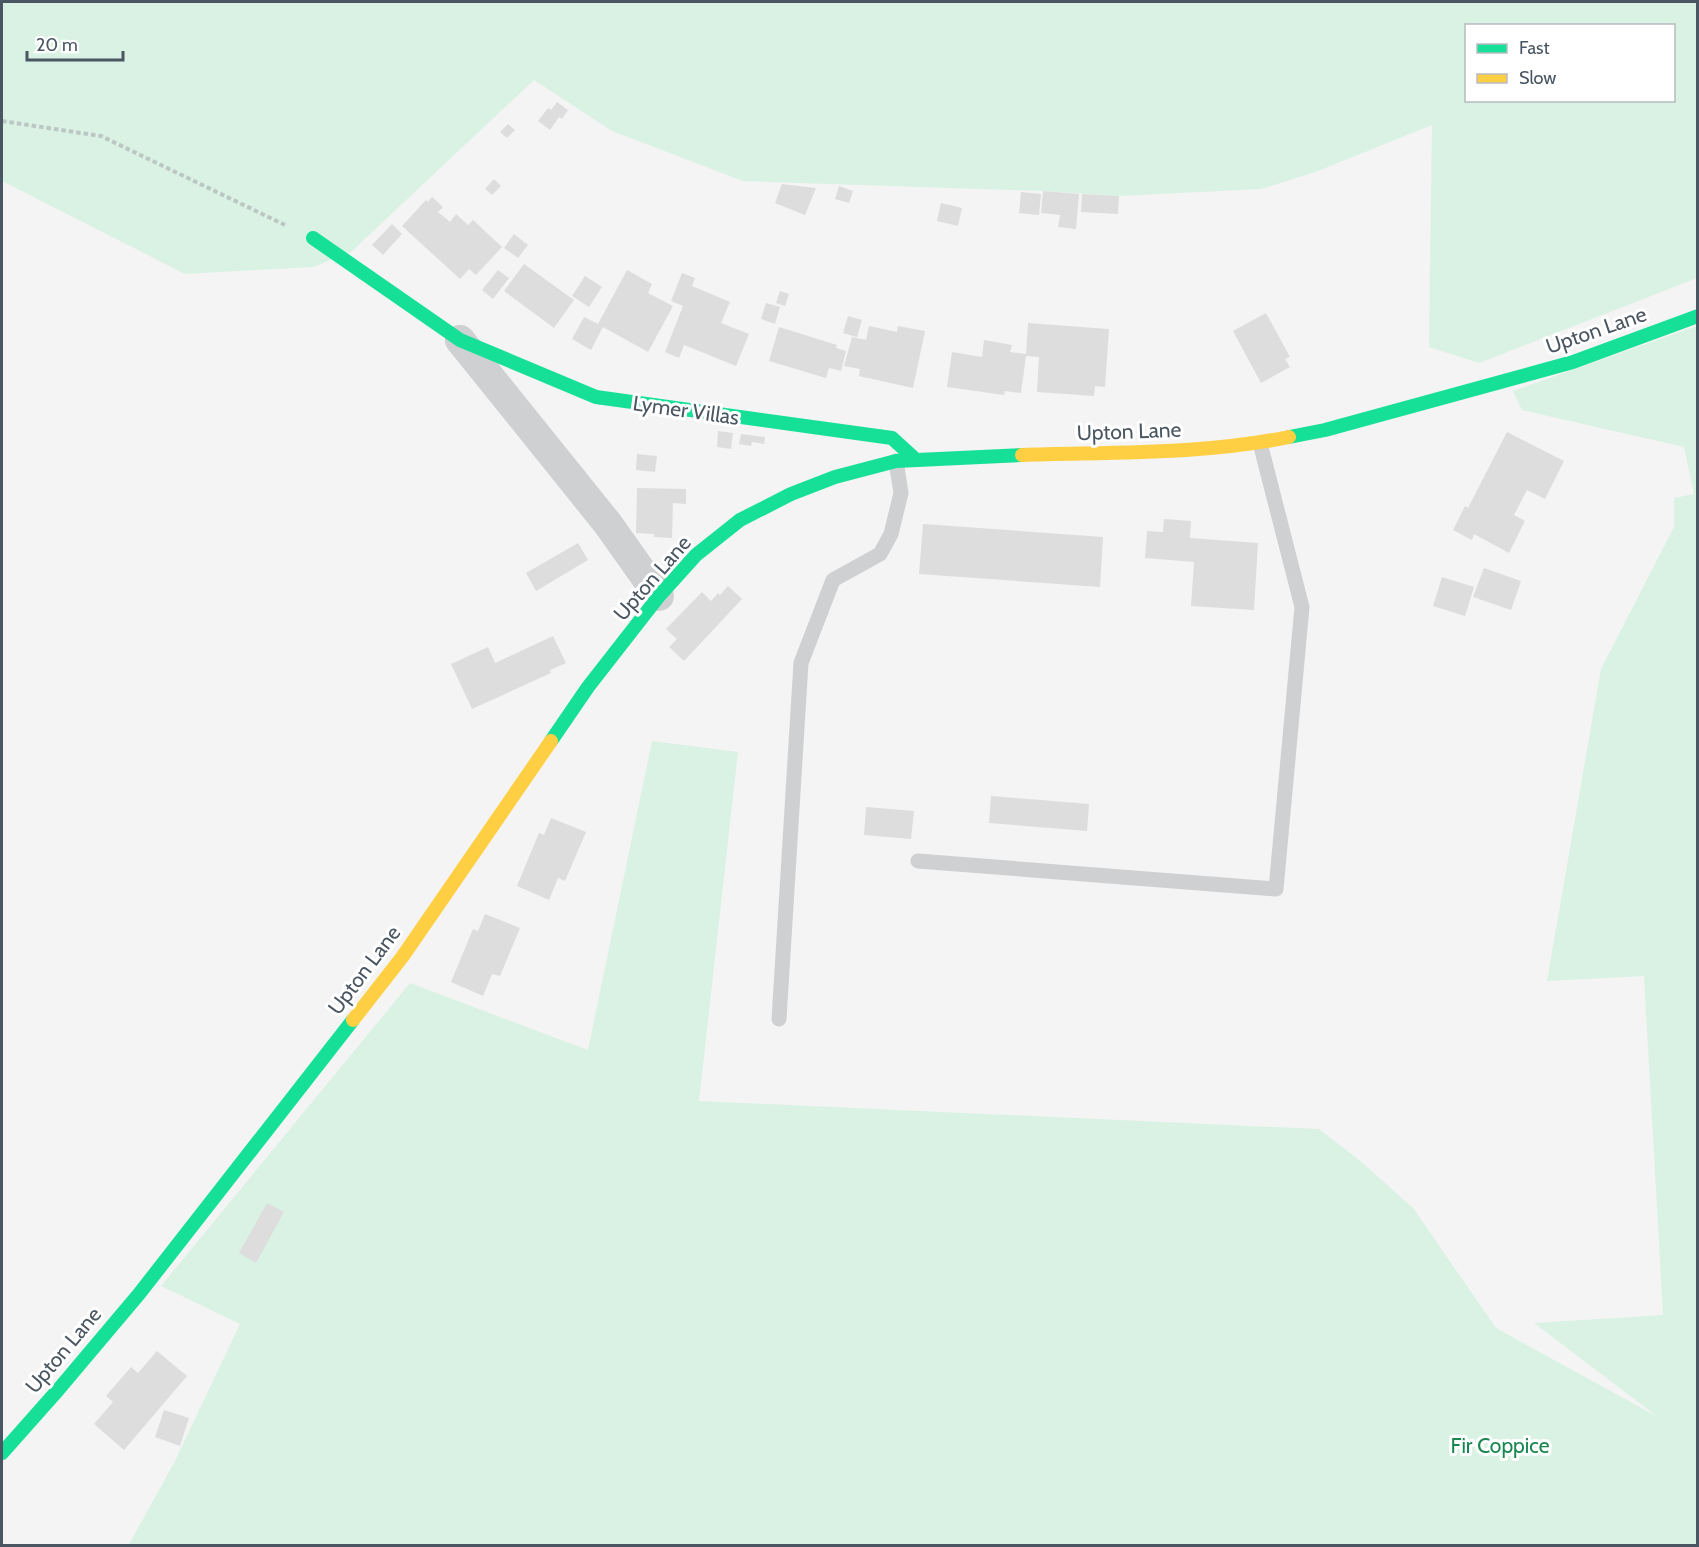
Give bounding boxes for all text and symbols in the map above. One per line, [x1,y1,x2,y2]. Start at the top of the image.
scale bar [27,24,123,62]
legend [1465,24,1675,102]
text: 20 m [36,34,78,56]
text: Fast [1519,37,1550,59]
text: Slow [1519,67,1556,89]
street label: Upton Lane [1543,301,1650,359]
street label: Lymer Villas [631,390,741,430]
street label: Upton Lane [1076,417,1182,445]
street label: Upton Lane [608,530,696,626]
street label: Upton Lane [323,921,406,1019]
street label: Upton Lane [20,1302,106,1398]
park label: Fir Coppice [1451,1433,1550,1458]

